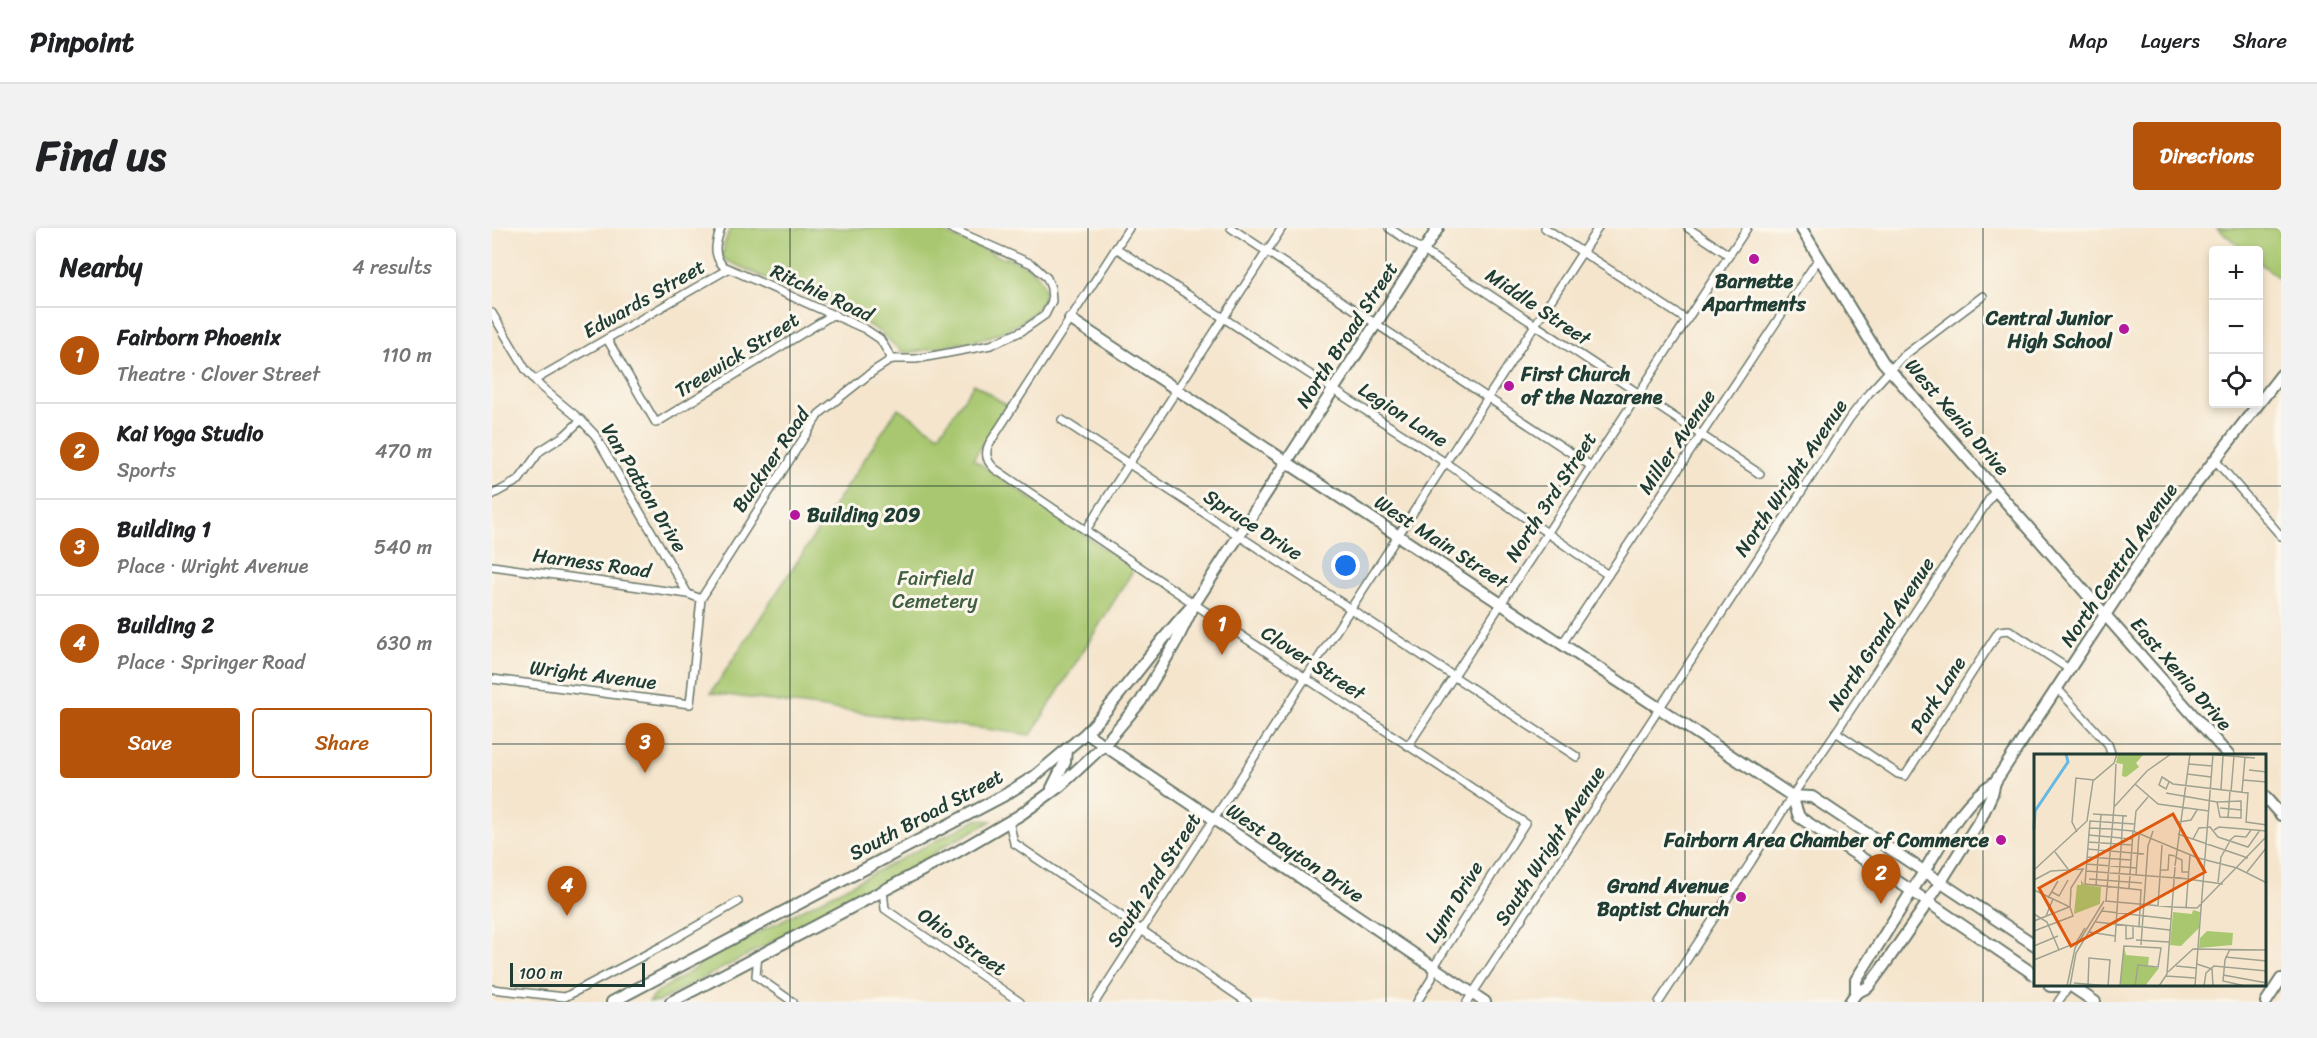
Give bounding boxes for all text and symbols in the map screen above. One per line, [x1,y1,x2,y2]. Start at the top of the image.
text: Pinpoint [30,17,134,66]
text: Map [2069,22,2108,60]
text: Layers [2141,22,2200,60]
text: Share [2233,22,2287,60]
text: Find us [36,119,166,193]
button: Directions [2133,122,2281,190]
text: Nearby [60,244,142,290]
map controls [2209,246,2263,408]
button: + [2209,246,2263,300]
text: 4 results [352,250,432,285]
street label: Edwards Street [576,250,712,348]
marker: Barnette Apartments [1747,252,1761,266]
street label: Ritchie Road [765,254,881,333]
street label: North Broad Street [1286,254,1408,415]
street label: Middle Street [1478,258,1599,356]
place label: Barnette Apartments [1701,264,1807,322]
button: − [2209,300,2263,354]
place label: Central Junior High School [1985,301,2114,359]
street label: Treewick Street [668,302,807,407]
text: Fairborn Phoenix [117,318,281,357]
marker: Central Junior High School [2117,322,2131,336]
text: 1 [75,338,84,373]
text: 110 m [382,338,432,373]
street label: West Xenia Drive [1896,350,2019,484]
button: locate [2209,354,2263,408]
text: Theatre · Clover Street [117,357,320,392]
place label: First Church of the Nazarene [1520,357,1663,415]
street label: Legion Lane [1351,373,1455,457]
marker: First Church of the Nazarene [1502,379,1516,393]
street label: Miller Avenue [1629,382,1725,502]
street label: North Wright Avenue [1725,391,1857,564]
street label: Buckner Road [723,399,820,520]
text: Kai Yoga Studio [117,414,264,453]
street label: Van Patton Drive [591,416,697,560]
street label: North 3rd Street [1496,424,1607,569]
text: 2 [74,434,85,469]
text: 470 m [375,434,432,469]
text: Sports [117,453,176,488]
street label: North Central Avenue [2051,475,2187,654]
street label: Spruce Drive [1196,480,1310,570]
street label: West Main Street [1367,485,1516,599]
place label: Building 209 [807,498,920,533]
marker: Building 209 [788,508,802,522]
text: Building 1 [117,510,211,549]
text: 3 [74,530,85,565]
text: 540 m [374,530,432,565]
street label: Harness Road [531,537,655,589]
text: Place · Wright Avenue [117,549,308,584]
street label: North Grand Avenue [1818,550,1944,718]
your location [1331,551,1360,580]
park label: Fairfield Cemetery [892,561,978,619]
text: Building 2 [117,606,214,645]
pin: 1 [1202,606,1242,655]
street label: East Xenia Drive [2121,609,2241,739]
street label: Clover Street [1254,616,1373,711]
text: 4 [73,626,86,661]
text: 630 m [376,626,432,661]
text: Place · Springer Road [117,645,305,680]
street label: Park Lane [1900,649,1976,741]
street label: Wright Avenue [528,650,659,700]
button: Save [60,708,240,778]
button: Share [252,708,432,778]
pin: 3 [626,724,664,773]
inset map [2034,754,2266,987]
street label: South Broad Street [842,759,1010,871]
street label: South Wright Avenue [1485,759,1615,933]
street label: West Dayton Drive [1218,793,1372,913]
street label: South 2nd Street [1097,805,1211,954]
place label: Fairborn Area Chamber of Commerce [1663,823,1990,858]
marker: Fairborn Area Chamber of Commerce [1994,833,2008,847]
street label: Lynn Drive [1415,854,1493,950]
pin: 2 [1862,854,1900,904]
pin: 4 [548,866,586,916]
place label: Grand Avenue Baptist Church [1597,869,1730,927]
marker: Grand Avenue Baptist Church [1734,890,1748,904]
street label: Ohio Street [910,898,1014,986]
text: 100 m [519,959,563,988]
scale bar [510,960,645,988]

